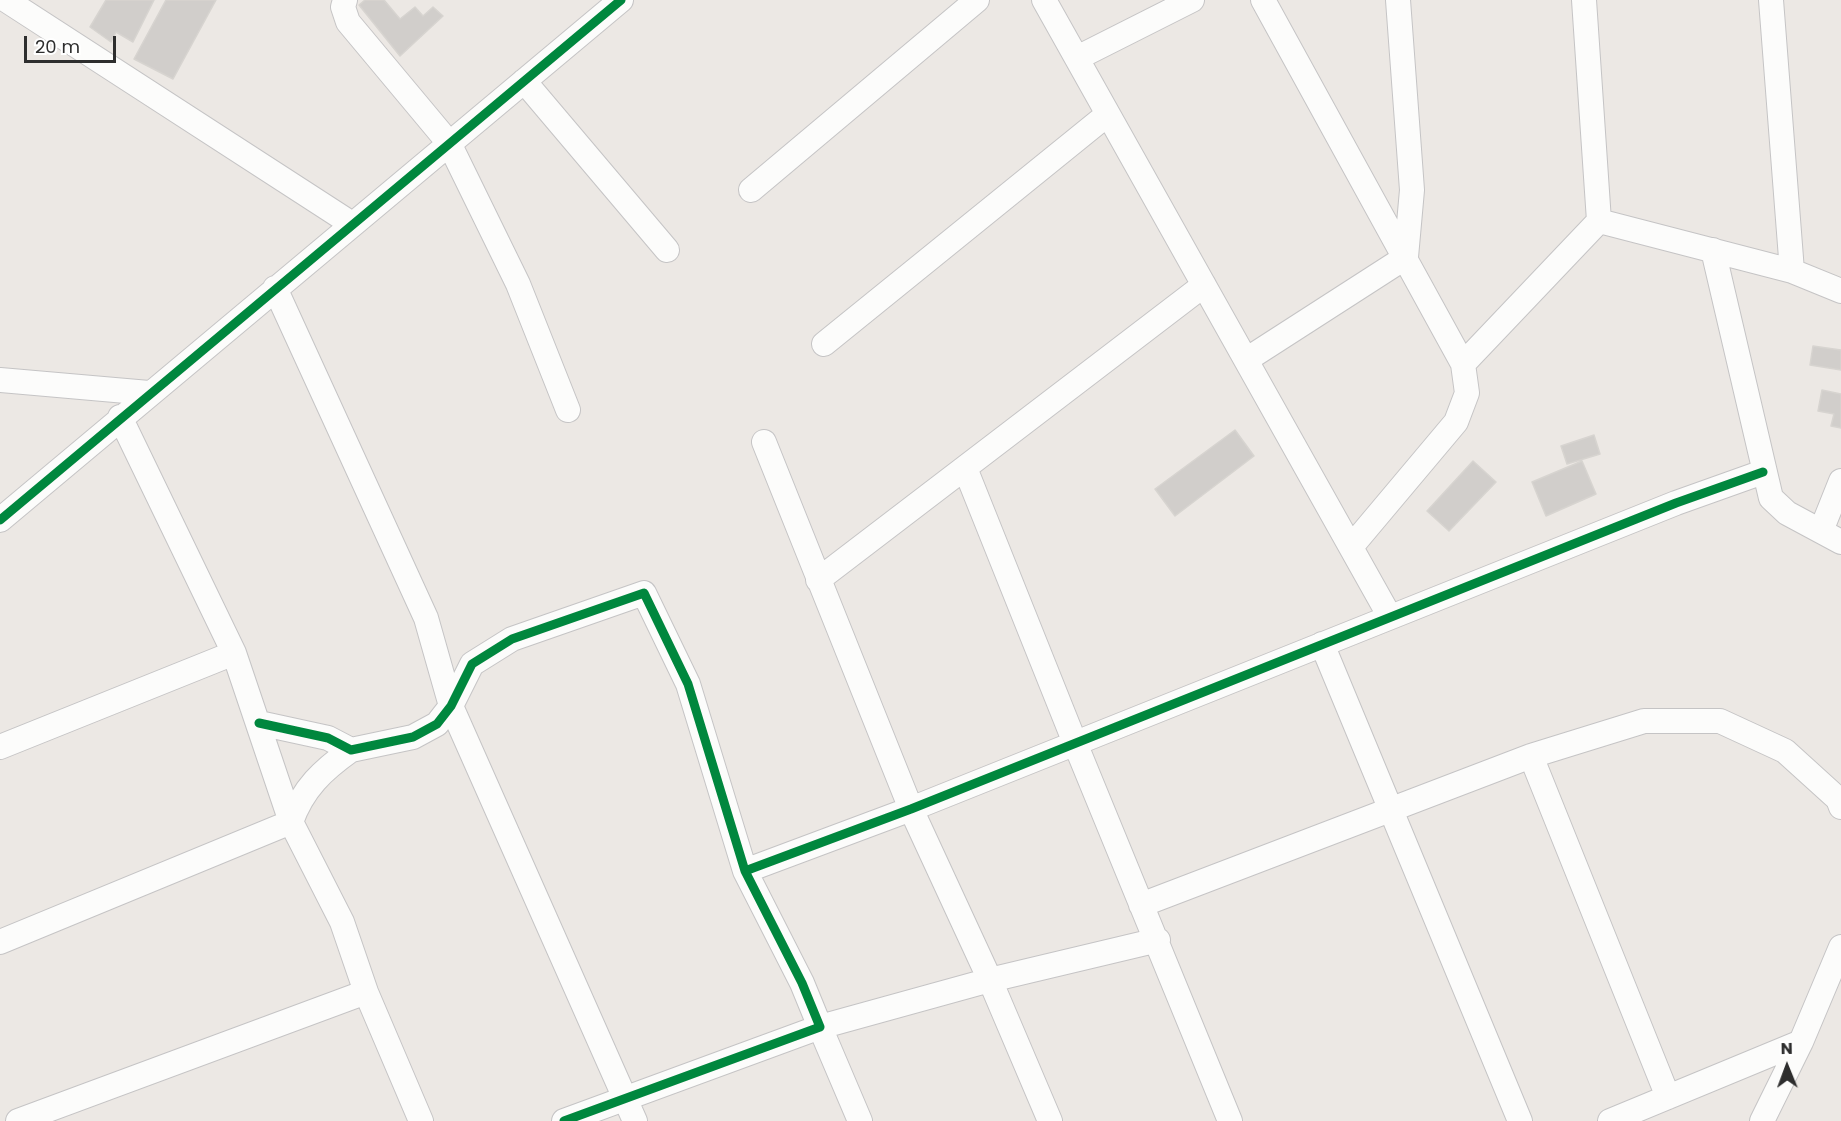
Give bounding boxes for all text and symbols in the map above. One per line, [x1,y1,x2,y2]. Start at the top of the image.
scale bar [27,24,118,62]
text: 20 m [35,34,80,59]
north arrow [1757,1037,1817,1097]
text: N [1780,1037,1793,1060]

